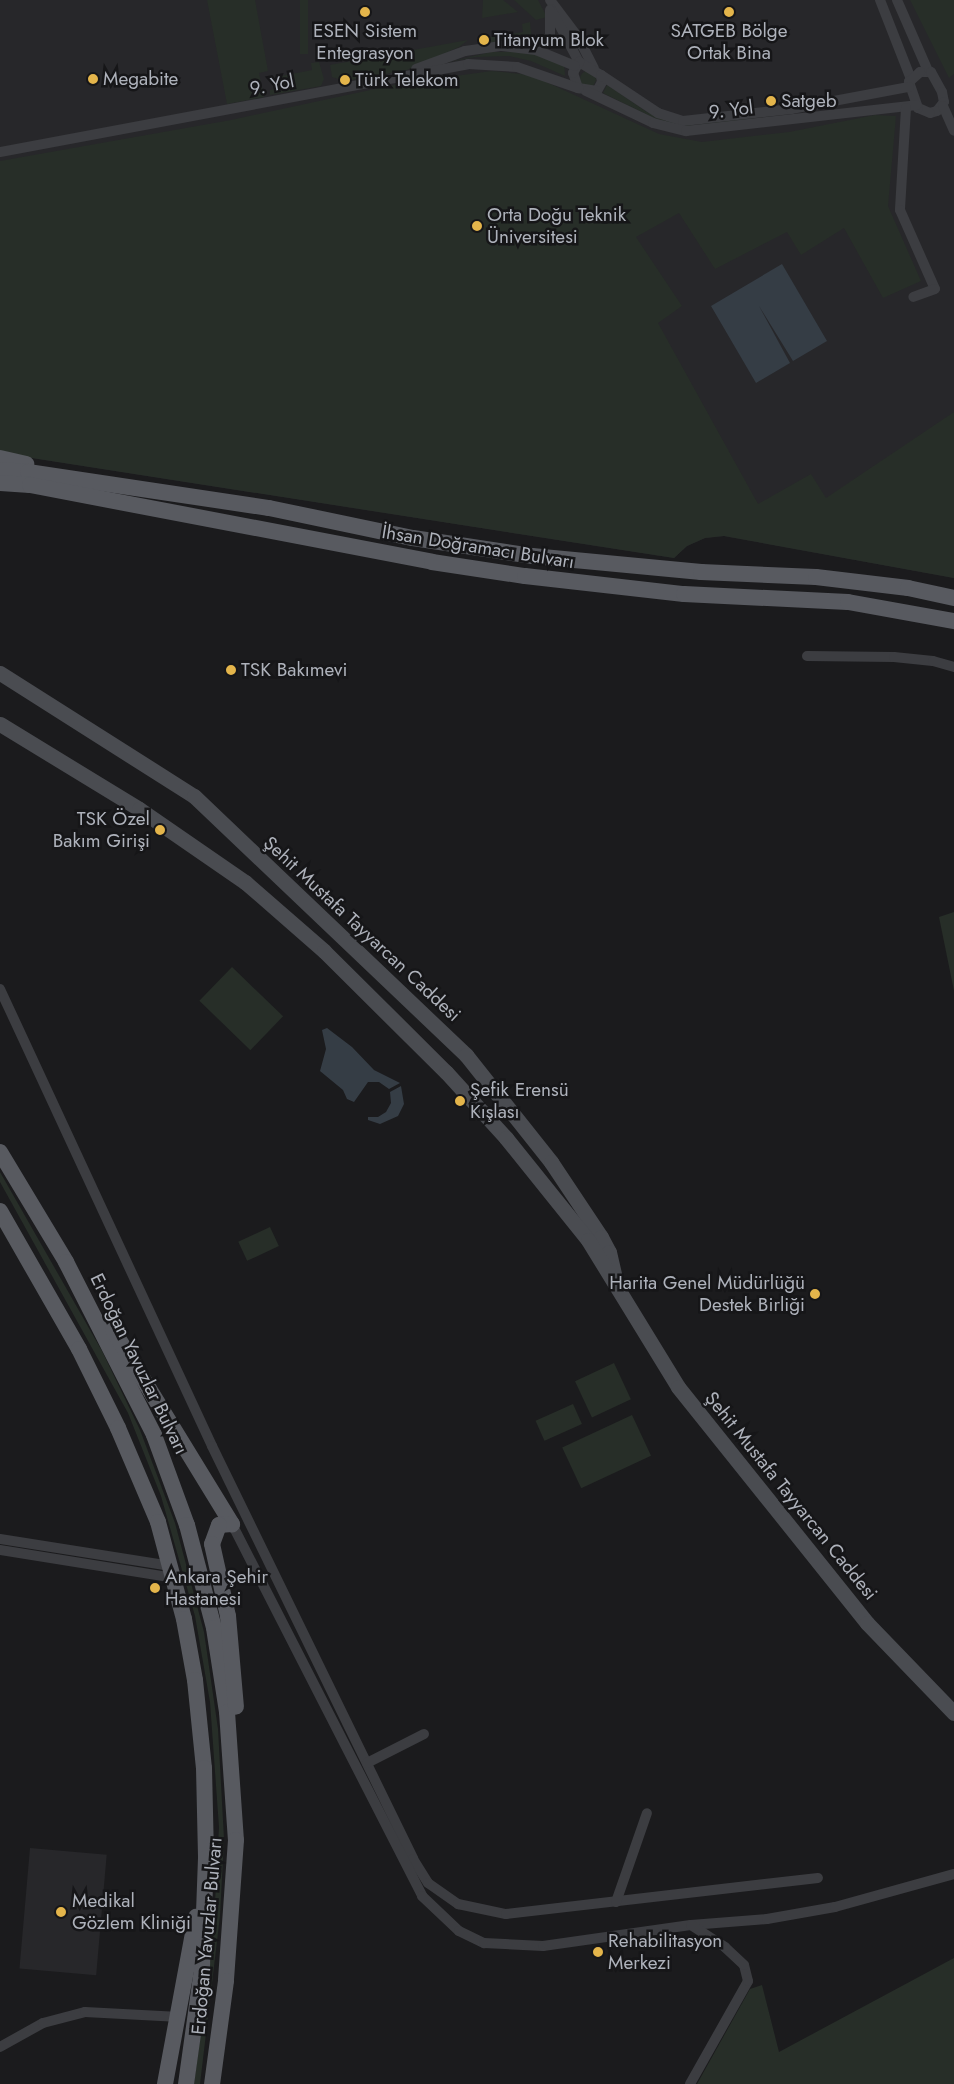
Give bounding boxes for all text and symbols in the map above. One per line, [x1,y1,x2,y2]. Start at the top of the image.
marker: ESEN Sistem Entegrasyon [359,6,371,18]
marker: SATGEB Bölge Ortak Bina [723,6,735,18]
place label: ESEN Sistem Entegrasyon [313,20,417,64]
place label: SATGEB Bölge Ortak Bina [671,20,787,64]
place label: Titanyum Blok [494,29,604,51]
marker: Titanyum Blok [478,34,490,46]
place label: Megabite [103,68,178,90]
place label: Türk Telekom [355,69,459,91]
street label: 9. Yol [248,70,296,100]
marker: Megabite [87,73,99,85]
marker: Türk Telekom [339,74,351,86]
place label: Satgeb [781,90,837,112]
marker: Satgeb [765,95,777,107]
street label: 9. Yol [708,96,754,124]
place label: Orta Doğu Teknik Üniversitesi [487,204,626,248]
marker: Orta Doğu Teknik Üniversitesi [471,220,483,232]
street label: İhsan Doğramacı Bulvarı [380,521,576,573]
place label: TSK Bakımevi [241,659,347,681]
marker: TSK Bakımevi [225,664,237,676]
place label: TSK Özel Bakım Girişi [53,808,150,852]
marker: TSK Özel Bakım Girişi [154,824,166,836]
street label: Şehit Mustafa Tayyarcan Caddesi [259,832,465,1026]
place label: Şefik Erensü Kışlası [470,1079,569,1123]
marker: Şefik Erensü Kışlası [454,1095,466,1107]
street label: Erdoğan Yavuzlar Bulvarı [85,1270,193,1458]
place label: Harita Genel Müdürlüğü Destek Birliği [609,1272,805,1316]
marker: Harita Genel Müdürlüğü Destek Birliği [809,1288,821,1300]
street label: Şehit Mustafa Tayyarcan Caddesi [700,1387,882,1605]
place label: Ankara Şehir Hastanesi [165,1566,268,1610]
marker: Ankara Şehir Hastanesi [149,1582,161,1594]
street label: Erdoğan Yavuzlar Bulvarı [187,1836,227,2036]
place label: Medikal Gözlem Kliniği [72,1890,191,1934]
marker: Medikal Gözlem Kliniği [54,1905,68,1919]
place label: Rehabilitasyon Merkezi [608,1930,722,1974]
marker: Rehabilitasyon Merkezi [592,1946,604,1958]

